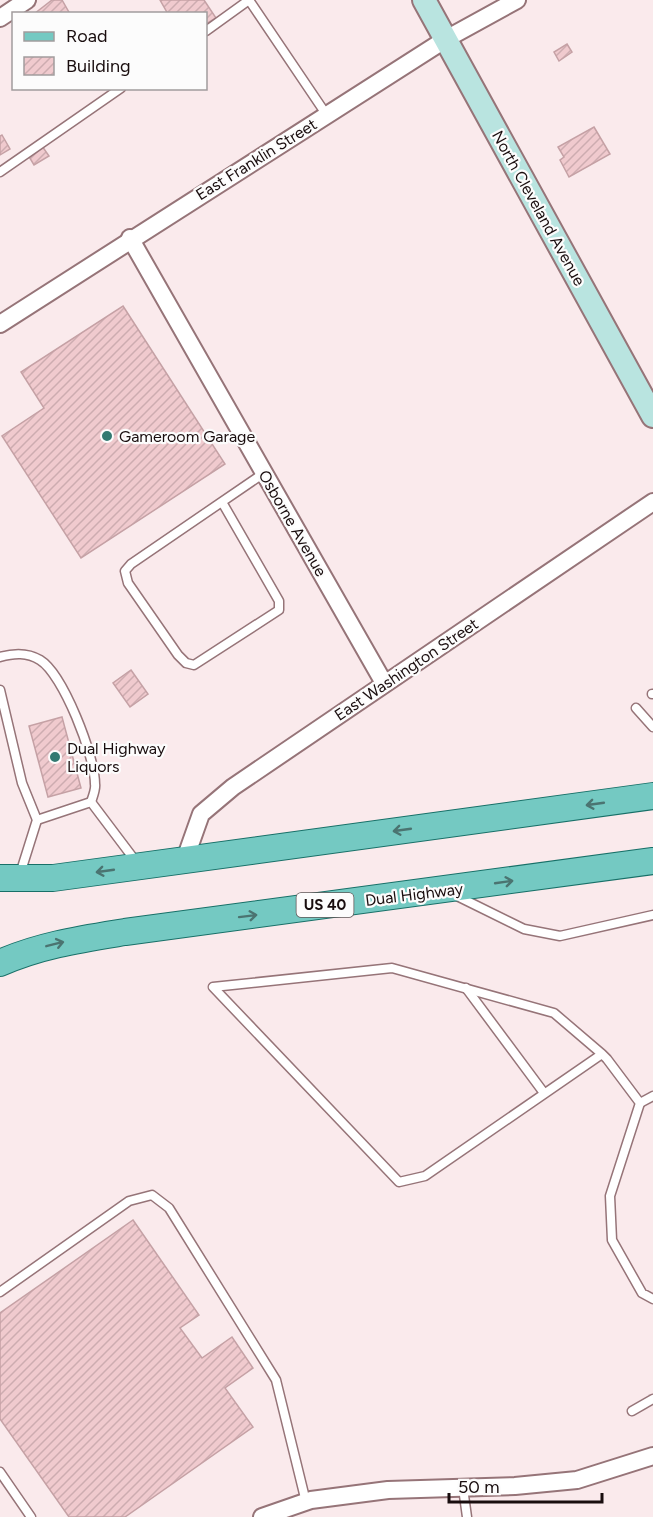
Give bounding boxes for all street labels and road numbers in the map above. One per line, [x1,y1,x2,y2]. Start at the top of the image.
street label: East Franklin Street [192,115,320,204]
street label: North Cleveland Avenue [488,127,589,289]
street label: Osborne Avenue [254,467,331,580]
street label: East Washington Street [331,614,482,725]
street label: Dual Highway [364,879,465,910]
road number: US 40 [296,893,354,917]

